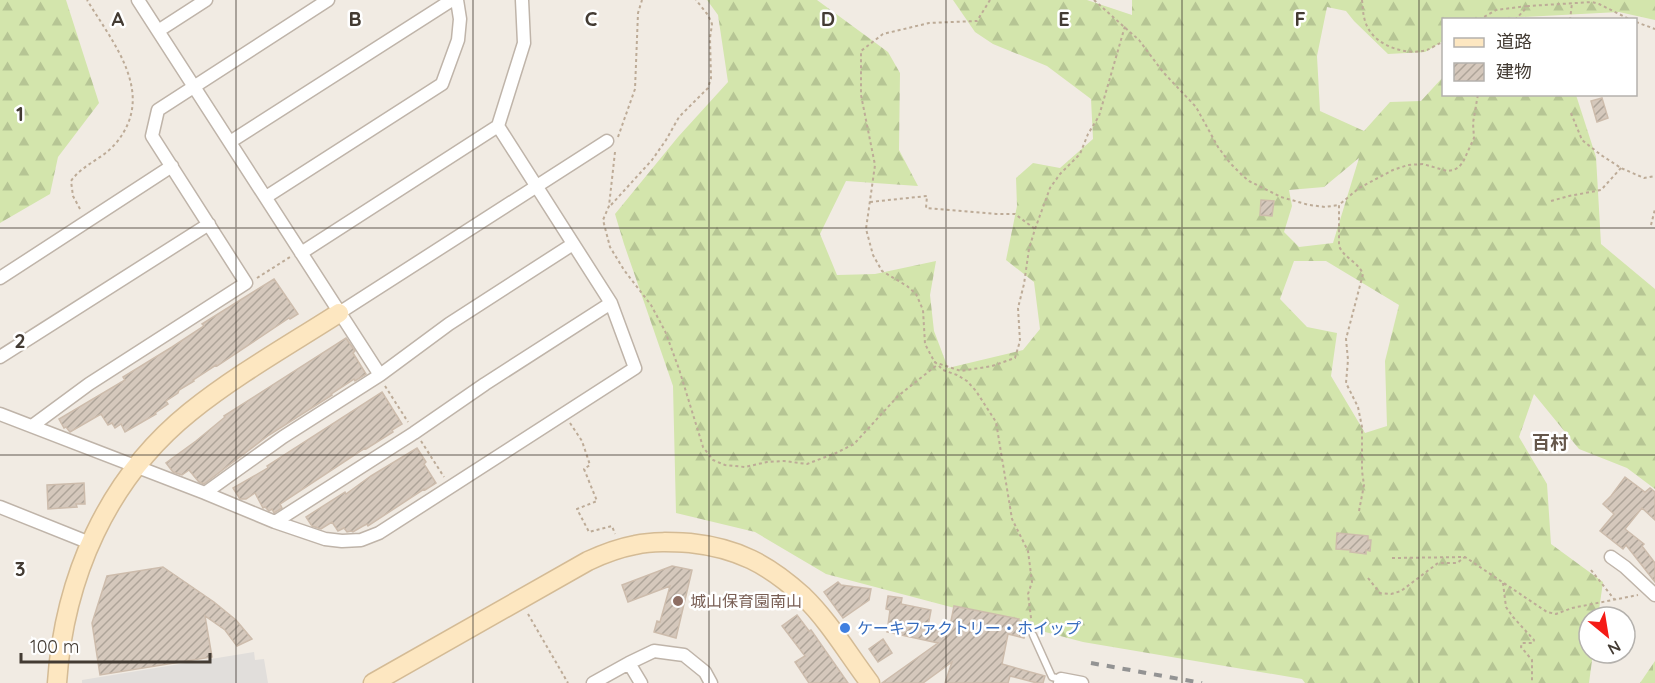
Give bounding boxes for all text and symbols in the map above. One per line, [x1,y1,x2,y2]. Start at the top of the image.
text: A [112,6,125,31]
text: B [348,6,362,31]
text: C [585,6,598,31]
text: D [821,6,835,31]
text: E [1058,6,1070,31]
text: F [1294,6,1306,31]
legend [1442,18,1637,96]
text: 道路 [1496,30,1532,53]
text: 建物 [1496,60,1532,83]
text: 1 [16,101,24,126]
text: 2 [14,328,26,353]
district label: 百村 [1532,431,1568,454]
text: 3 [15,556,25,581]
place label: 城山保育園南山 [690,591,802,611]
marker: 城山保育園南山 [671,594,685,608]
north arrow [1577,605,1637,665]
place label: ケーキファクトリー・ホイップ [857,618,1081,638]
marker: ケーキファクトリー・ホイップ [838,621,852,635]
scale bar [21,626,210,664]
text: 100 m [30,635,79,658]
text: N [1604,636,1625,660]

